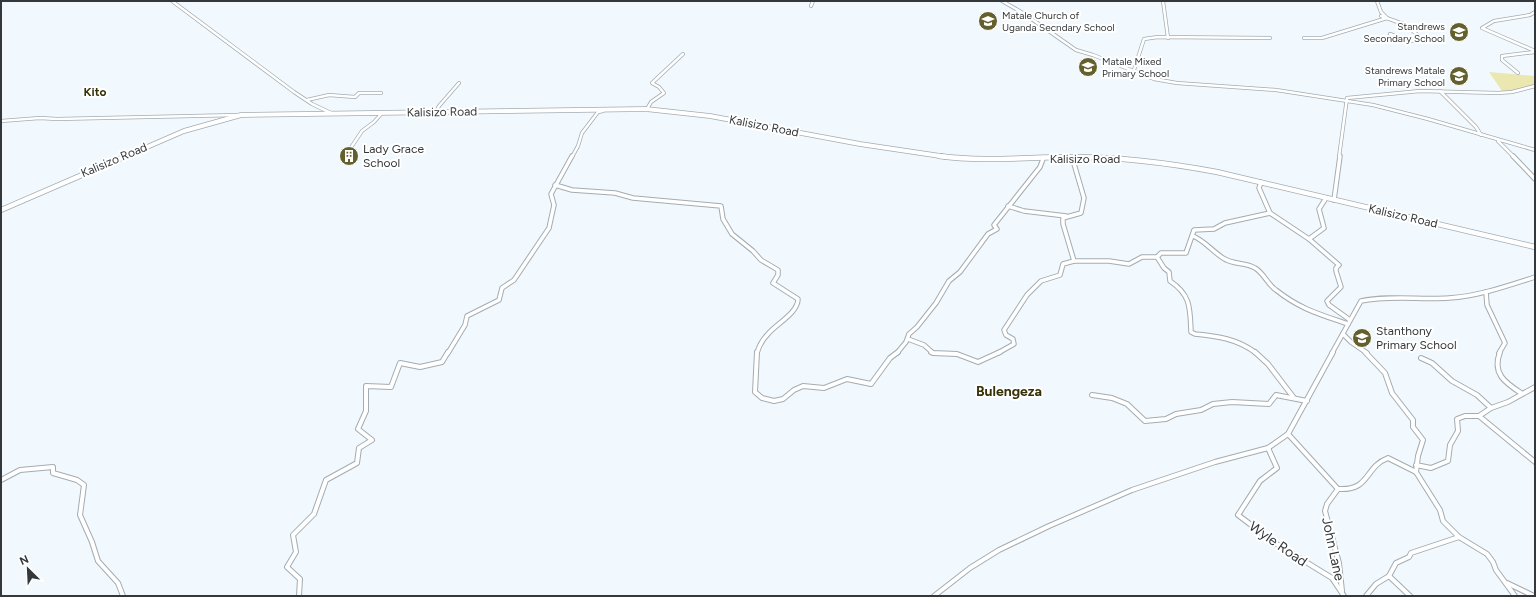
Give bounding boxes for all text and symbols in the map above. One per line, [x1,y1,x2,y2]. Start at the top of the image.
place label: Matale Church of Uganda Secndary School [1002,9,1115,34]
school or university icon: Matale Church of Uganda Secndary School [977,10,999,32]
place label: Standrews Secondary School [1364,20,1445,45]
school or university icon: Standrews Secondary School [1448,21,1470,43]
place label: Matale Mixed Primary School [1102,55,1169,80]
school or university icon: Matale Mixed Primary School [1077,56,1099,78]
place label: Standrews Matale Primary School [1365,64,1446,89]
school or university icon: Standrews Matale Primary School [1448,65,1470,87]
district label: Kito [84,85,106,99]
street label: Kalisizo Road [407,104,477,120]
street label: Kalisizo Road [728,112,800,140]
street label: Kalisizo Road [79,140,149,180]
place label: Lady Grace School [363,142,424,170]
building icon: Lady Grace School [338,145,360,167]
street label: Kalisizo Road [1050,152,1120,166]
street label: Kalisizo Road [1367,201,1439,231]
place label: Stanthony Primary School [1376,324,1457,352]
school or university icon: Stanthony Primary School [1351,327,1373,349]
district label: Bulengeza [976,383,1042,400]
street label: John Lane [1318,516,1348,583]
street label: Wyle Road [1246,518,1310,570]
north arrow [8,549,48,589]
text: N [18,553,31,568]

